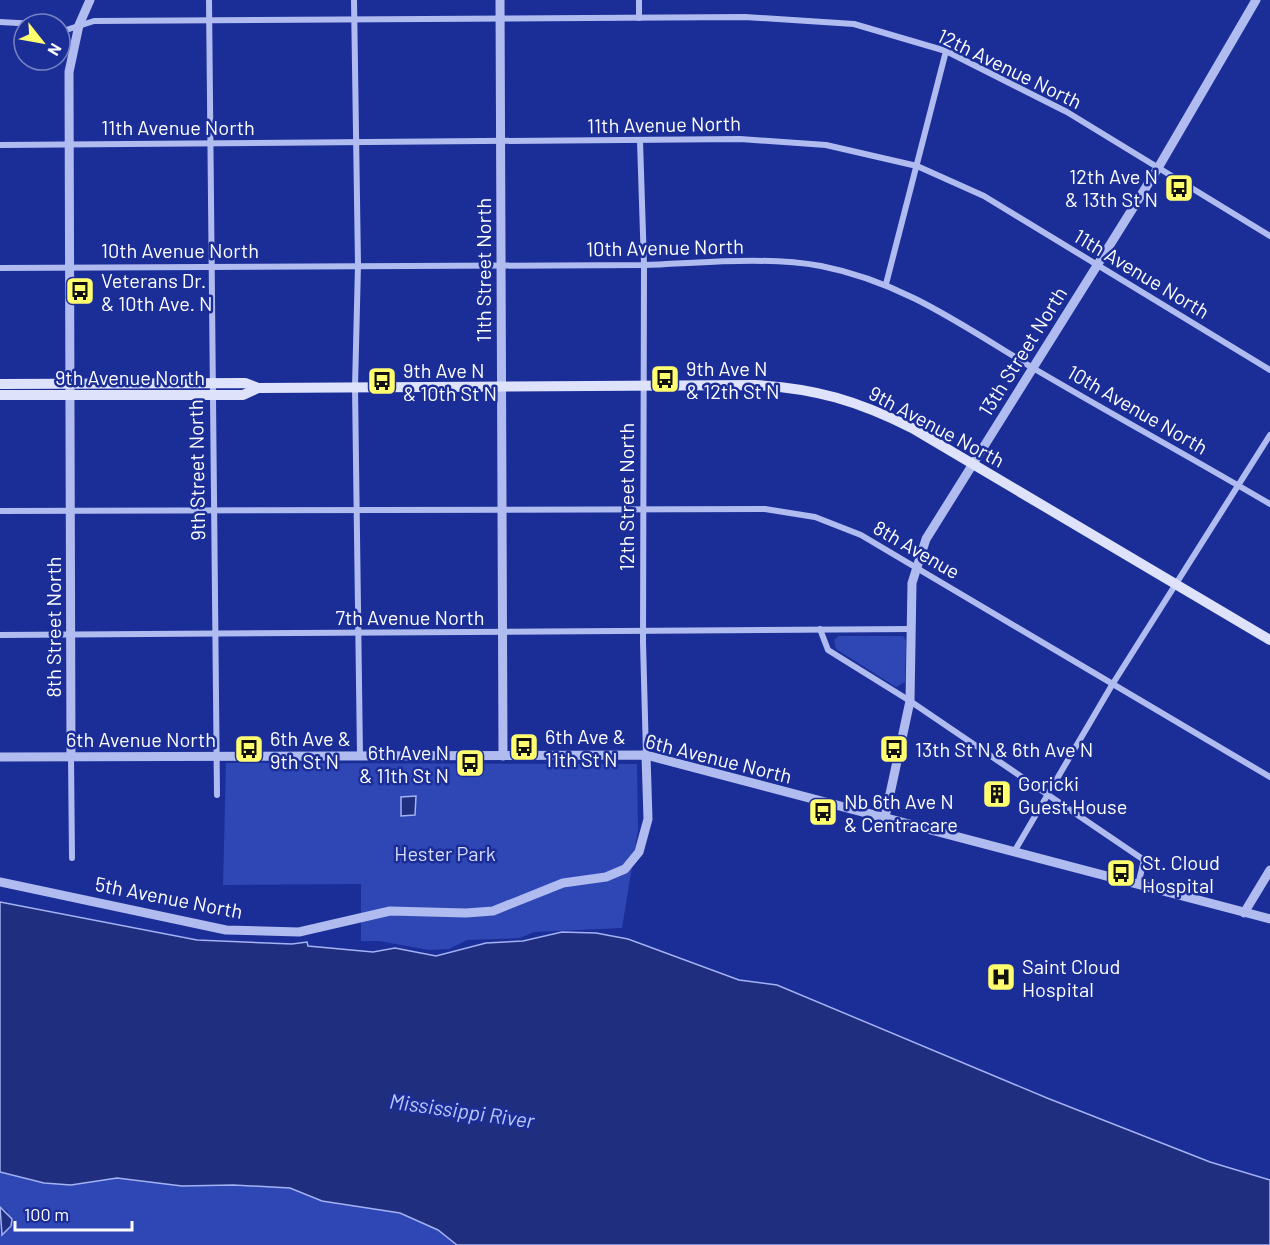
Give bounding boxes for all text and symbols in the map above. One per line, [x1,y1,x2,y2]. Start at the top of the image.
north arrow [12,12,72,72]
street label: 12th Avenue North [934,23,1086,113]
text: N [44,41,66,59]
street label: 11th Avenue North [587,111,741,137]
street label: 11th Avenue North [101,115,255,139]
place label: 12th Ave N & 13th St N [1065,164,1158,211]
bus stop icon: 12th Ave N & 13th St N [1163,172,1195,204]
street label: 11th Street North [471,198,495,342]
street label: 11th Avenue North [1070,223,1214,323]
street label: 10th Avenue North [586,234,744,260]
street label: 10th Avenue North [101,238,259,262]
place label: Veterans Dr. & 10th Ave. N [101,268,213,315]
bus stop icon: Veterans Dr. & 10th Ave. N [64,275,96,307]
street label: 13th Street North [973,282,1071,420]
place label: 9th Ave N & 12th St N [686,356,779,403]
place label: 9th Ave N & 10th St N [403,358,497,405]
street label: 10th Avenue North [1064,359,1212,459]
bus stop icon: 9th Ave N & 12th St N [649,363,681,395]
street label: 9th Avenue North [55,365,205,389]
bus stop icon: 9th Ave N & 10th St N [366,365,398,397]
street label: 9th Avenue North [865,380,1009,472]
street label: 9th Street North [183,399,209,541]
street label: 12th Street North [614,423,638,571]
street label: 8th Avenue [869,515,965,583]
street label: 8th Street North [41,556,65,698]
street label: 7th Avenue North [335,605,485,629]
place label: 6th Ave & 11th St N [545,724,626,771]
place label: 6th Ave & 9th St N [270,726,351,773]
street label: 6th Avenue North [66,727,216,751]
street label: 6th Avenue North [643,728,795,788]
bus stop icon: 6th Ave & 11th St N [508,731,540,763]
bus stop icon: 6th Ave & 9th St N [233,733,265,765]
bus stop icon: 13th St N & 6th Ave N [878,733,910,765]
place label: 13th St N & 6th Ave N [915,737,1093,761]
place label: 6th Ave N & 11th St N [359,740,449,787]
bus stop icon: 6th Ave N & 11th St N [454,747,486,779]
place label: Goricki Guest House [1018,771,1127,818]
building icon: Goricki Guest House [981,778,1013,810]
place label: Nb 6th Ave N & Centracare [844,789,958,836]
bus stop icon: Nb 6th Ave N & Centracare [807,796,839,828]
park label: Hester Park [394,841,496,865]
place label: St. Cloud Hospital [1142,850,1220,897]
bus stop icon: St. Cloud Hospital [1105,857,1137,889]
street label: 5th Avenue North [93,871,245,923]
place label: Saint Cloud Hospital [1022,954,1120,1001]
hospital icon: Saint Cloud Hospital [985,961,1017,993]
water label: Mississippi River [388,1087,537,1133]
scale bar [15,1194,132,1232]
text: 100 m [24,1203,69,1225]

